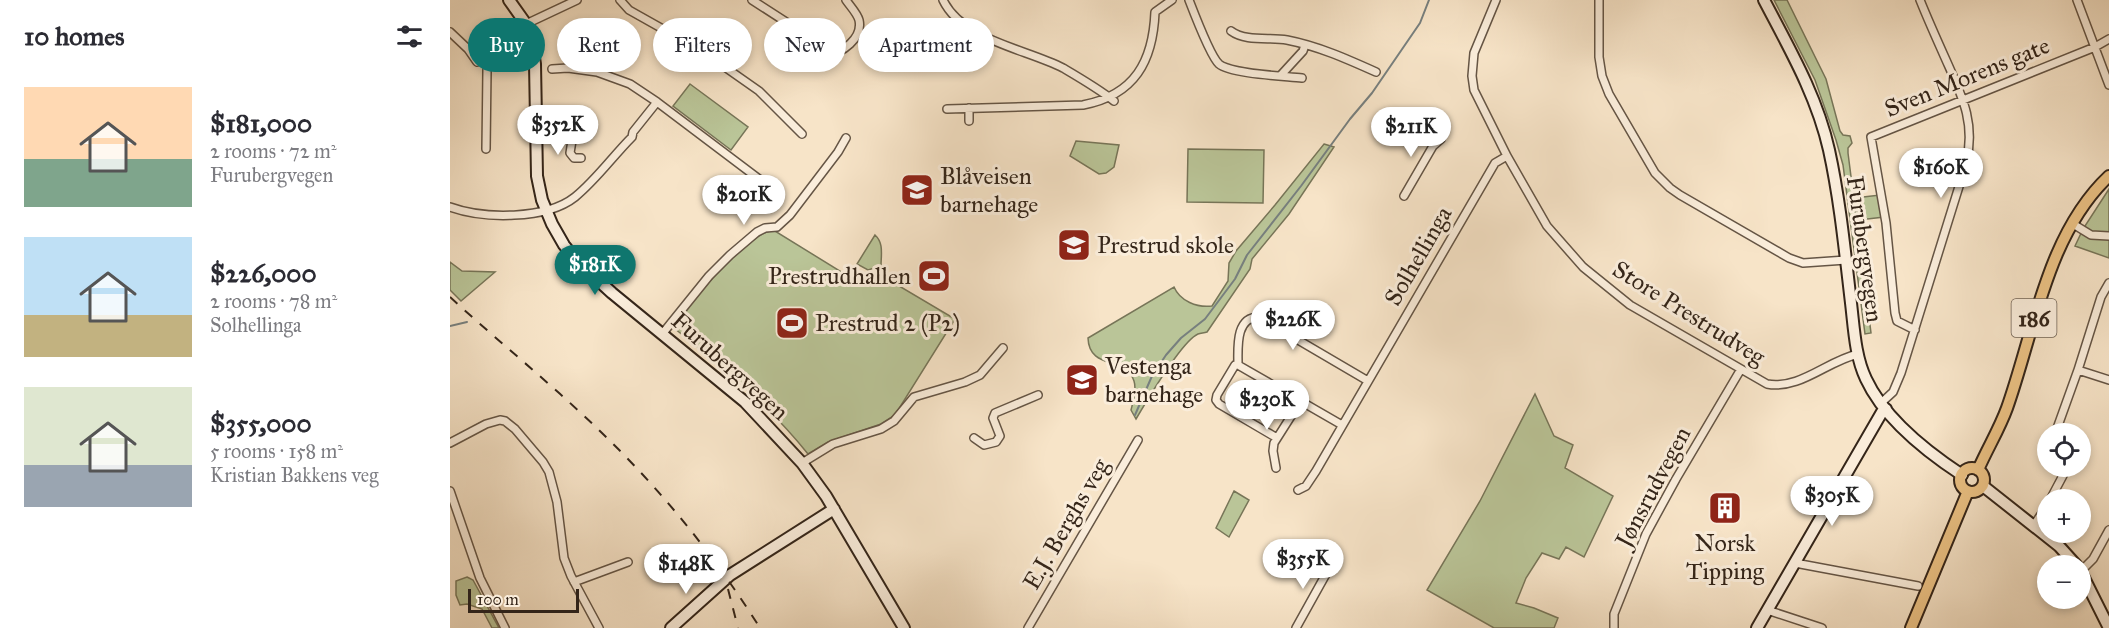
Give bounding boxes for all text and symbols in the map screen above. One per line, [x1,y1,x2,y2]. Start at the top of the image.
chip: Buy [468,18,545,72]
chip: Rent [557,18,641,72]
chip: Filters [653,18,752,72]
chip: New [764,18,846,72]
chip: Apartment [858,18,994,72]
text: 10 homes [24,20,125,52]
icon: filters [393,20,426,53]
street label: Sven Morens gate [1880,30,2054,124]
pin: $352K [516,105,600,156]
text: $181,000 [210,107,312,139]
pin: $211K [1369,107,1453,158]
icon: home [72,111,144,183]
text: $352K [531,112,585,136]
text: $211K [1385,114,1437,138]
text: 2 rooms · 72 m² [210,139,337,163]
pin: $160K [1899,148,1983,199]
text: $160K [1913,155,1969,179]
place label: Blåveisen barnehage [940,161,1038,219]
text: Furubergvegen [210,163,333,187]
school or university icon: Blåveisen barnehage [899,172,935,208]
street label: Furubergvegen [1840,174,1890,324]
pin: $201K [702,175,786,226]
text: $201K [716,182,772,206]
street label: Solhellinga [1378,200,1459,311]
school or university icon: Prestrud skole [1056,227,1092,263]
place label: Prestrud skole [1097,230,1234,260]
pin: $181K [553,245,637,296]
text: $181K [569,252,621,276]
street label: Store Prestrudveg [1607,254,1772,372]
text: $226,000 [210,257,317,289]
sports icon: Prestrudhallen [916,258,952,294]
icon: home [72,261,144,333]
place label: Prestrudhallen [768,261,911,291]
text: 2 rooms · 78 m² [210,289,337,313]
road number: 186 [2012,299,2056,337]
pin: $226K [1251,300,1335,351]
street label: Furubergvegen [665,305,795,427]
sports icon: Prestrud 2 (P2) [774,305,810,341]
text: $226K [1265,307,1321,331]
place label: Prestrud 2 (P2) [815,308,960,338]
text: Solhellinga [210,313,301,337]
place label: Vestenga barnehage [1104,351,1203,409]
school or university icon: Vestenga barnehage [1064,362,1100,398]
pin: $230K [1225,380,1309,431]
text: $230K [1239,387,1295,411]
text: $355,000 [210,407,312,439]
icon: home [72,411,144,483]
street label: Jønsrudvegen [1607,421,1697,555]
map controls [2037,423,2091,609]
button: locate [2037,423,2091,477]
text: 5 rooms · 158 m² [210,439,343,463]
street label: E.J. Berghs veg [1016,452,1116,595]
text: Kristian Bakkens veg [210,463,379,487]
pin: $305K [1790,476,1874,527]
text: $305K [1804,483,1860,507]
button: + [2037,489,2091,543]
building icon: Norsk Tipping [1707,490,1743,526]
place label: Norsk Tipping [1686,528,1765,586]
pin: $355K [1261,539,1345,590]
pin: $148K [644,544,728,595]
text: $355K [1277,546,1329,570]
text: $148K [658,551,714,575]
button: − [2037,555,2091,609]
scale bar [468,586,579,614]
text: 100 m [477,590,519,609]

